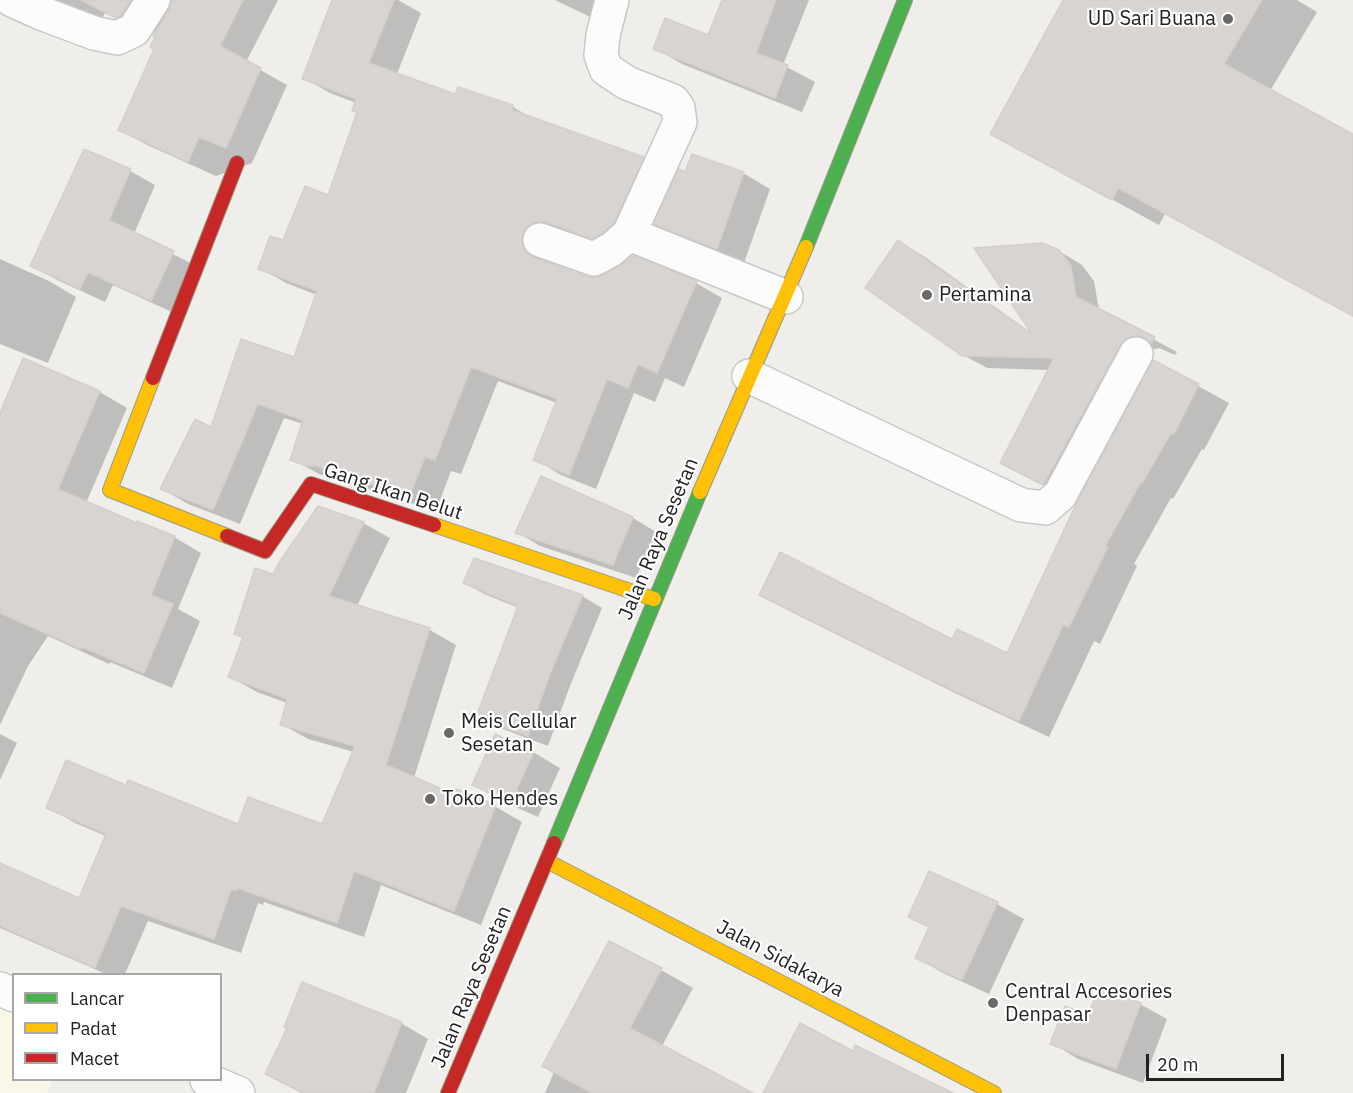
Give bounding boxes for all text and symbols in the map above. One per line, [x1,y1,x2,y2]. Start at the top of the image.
place label: UD Sari Buana [1088,7,1216,31]
marker: UD Sari Buana [1221,12,1235,26]
place label: Pertamina [939,283,1031,307]
marker: Pertamina [920,288,934,302]
street label: Jalan Raya Sesetan [614,454,704,624]
street label: Gang Ikan Belut [321,458,465,526]
place label: Meis Cellular Sesetan [461,710,577,757]
marker: Meis Cellular Sesetan [442,726,456,740]
place label: Toko Hendes [442,787,558,811]
marker: Toko Hendes [423,792,437,806]
street label: Jalan Raya Sesetan [427,902,517,1072]
street label: Jalan Sidakarya [712,915,848,1003]
legend [12,973,222,1081]
place label: Central Accesories Denpasar [1005,980,1173,1027]
text: Lancar [70,987,124,1010]
marker: Central Accesories Denpasar [986,996,1000,1010]
text: Padat [70,1017,117,1040]
scale bar [1149,1042,1287,1080]
text: Macet [70,1047,119,1070]
text: 20 m [1157,1053,1199,1076]

